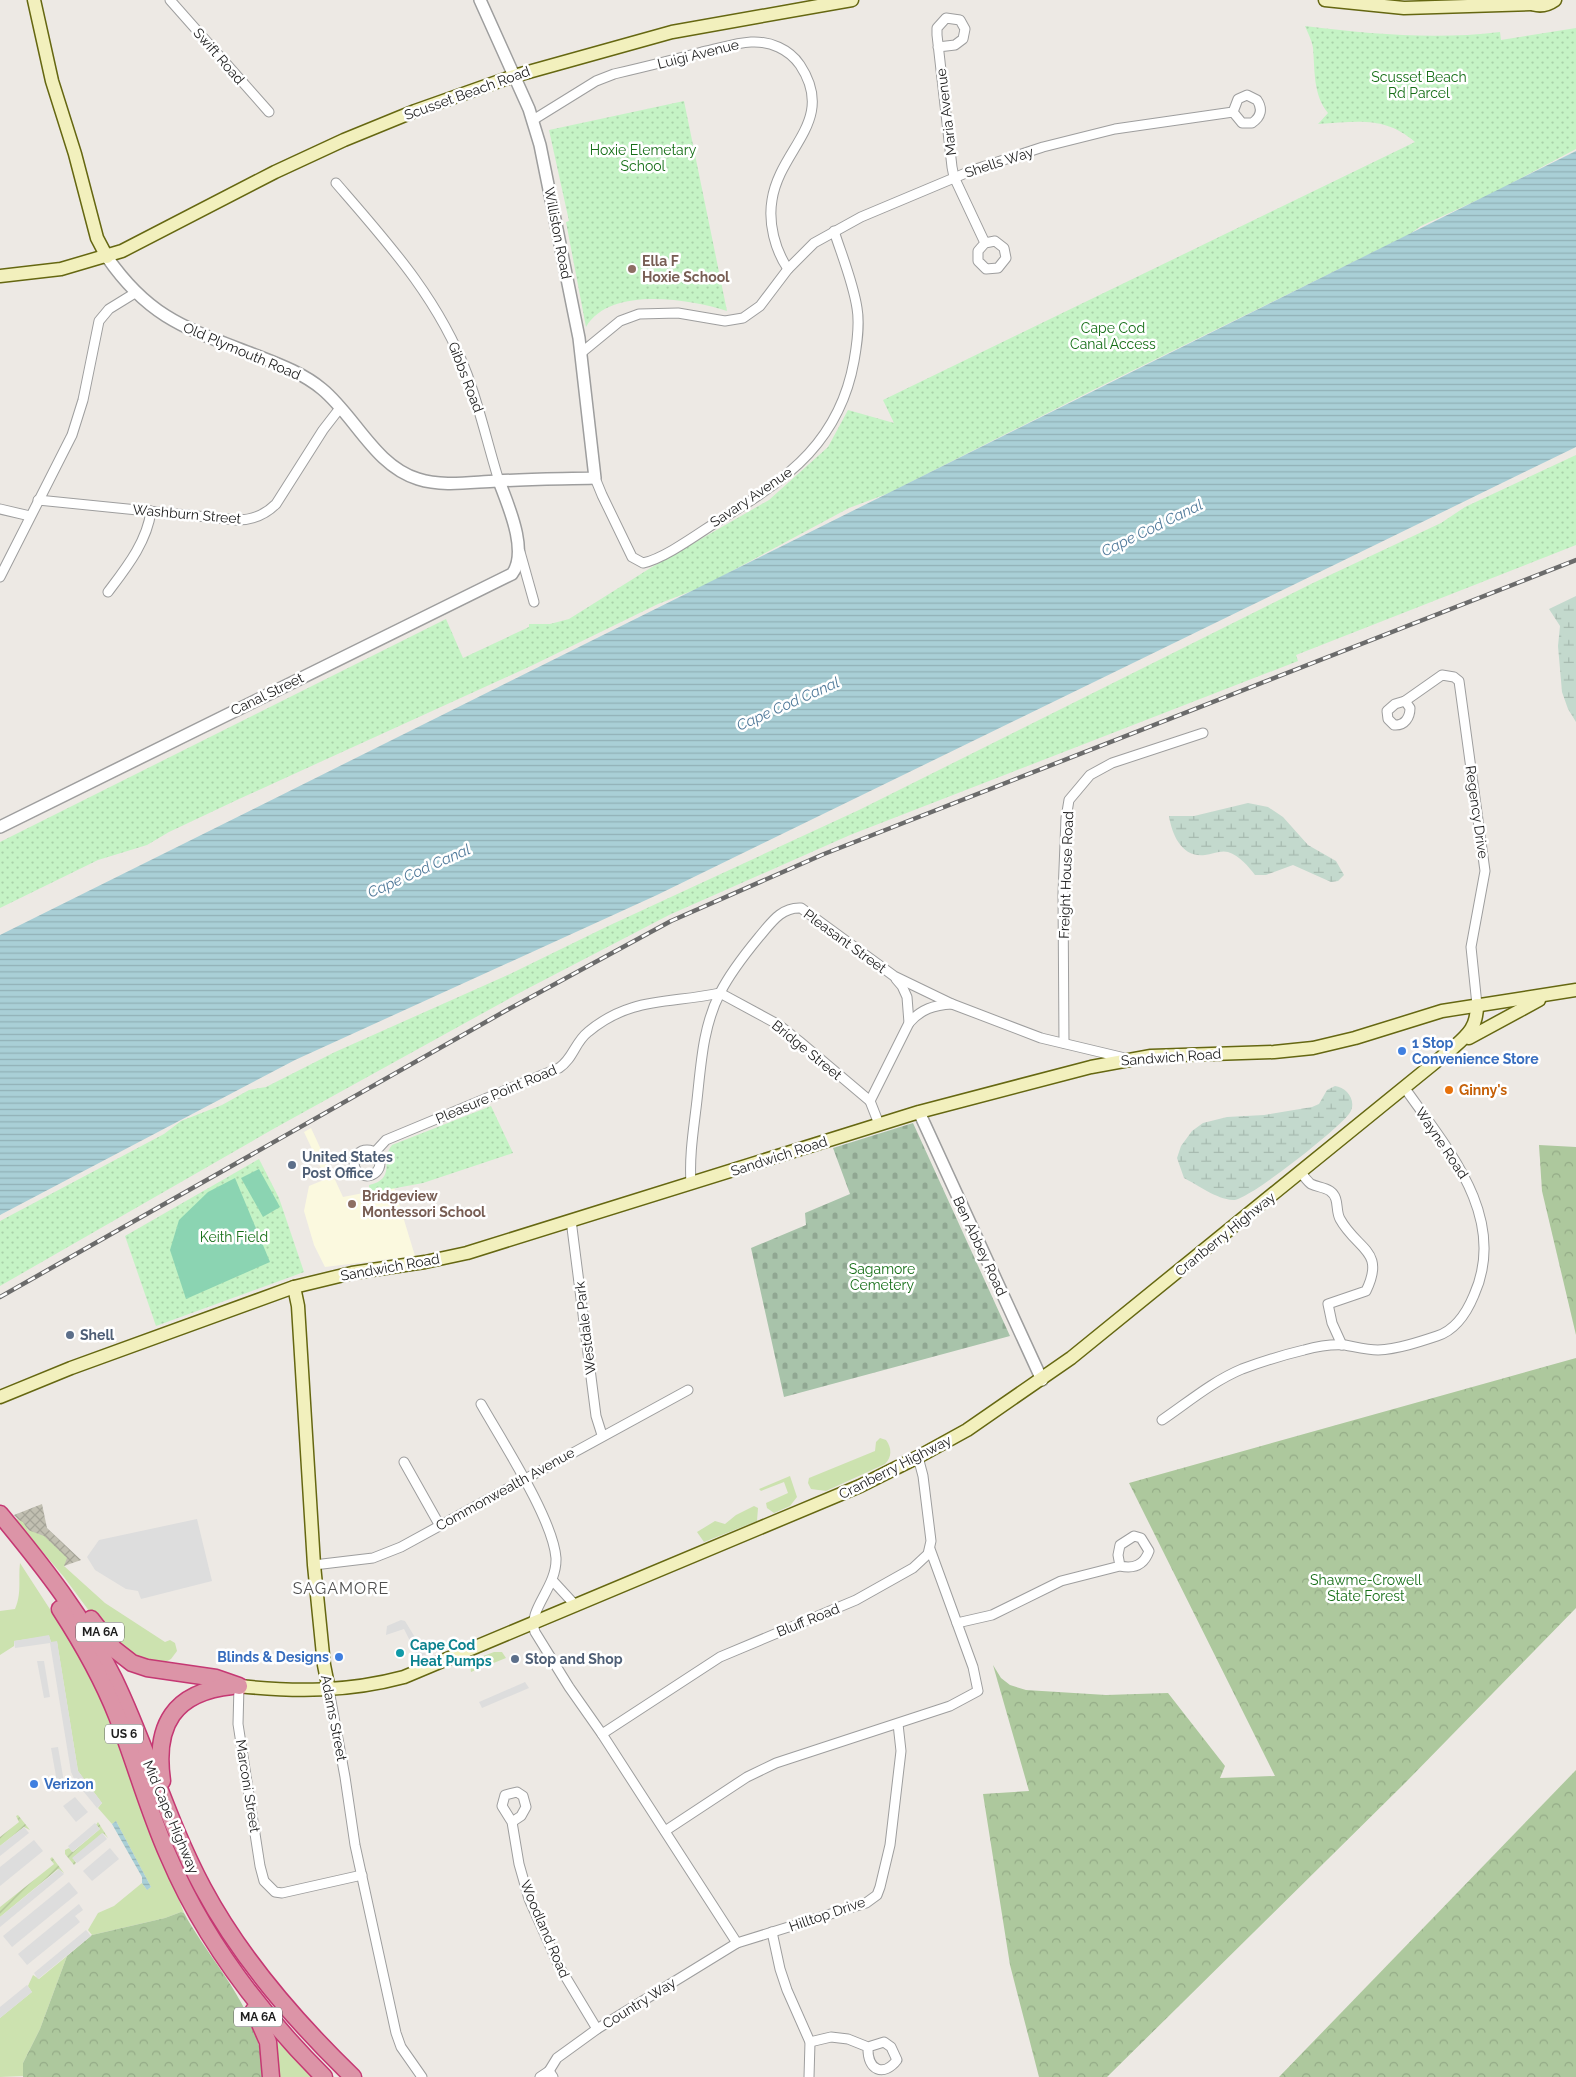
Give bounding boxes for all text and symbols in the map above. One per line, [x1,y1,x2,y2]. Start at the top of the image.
street label: Swift Road [190,25,248,87]
street label: Luigi Avenue [656,36,740,72]
street label: Scusset Beach Road [402,63,532,123]
street label: Maria Avenue [933,68,959,156]
park label: Scusset Beach Rd Parcel [1371,69,1467,101]
park label: Hoxie Elemetary School [590,142,697,174]
street label: Shells Way [963,143,1036,181]
street label: Williston Road [541,186,575,280]
place label: Ella F Hoxie School [642,253,730,285]
marker: Ella F Hoxie School [626,263,638,275]
street label: Old Plymouth Road [181,319,303,383]
park label: Cape Cod Canal Access [1070,320,1156,352]
street label: Gibbs Road [445,339,487,415]
street label: Savary Avenue [707,464,795,530]
water label: Cape Cod Canal [1098,496,1206,560]
street label: Washburn Street [132,501,242,527]
street label: Canal Street [228,669,306,718]
water label: Cape Cod Canal [734,673,842,735]
street label: Regency Drive [1463,764,1491,860]
street label: Freight House Road [1056,811,1076,939]
water label: Cape Cod Canal [365,840,473,902]
street label: Pleasant Street [801,906,890,976]
street label: Bridge Street [769,1017,845,1083]
place label: 1 Stop Convenience Store [1412,1035,1539,1067]
marker: 1 Stop Convenience Store [1396,1045,1408,1057]
street label: Sandwich Road [1120,1046,1222,1068]
street label: Pleasure Point Road [433,1061,559,1127]
place label: Ginny's [1459,1082,1507,1098]
marker: Ginny's [1443,1084,1455,1096]
street label: Wayne Road [1412,1104,1472,1182]
street label: Sandwich Road [729,1133,829,1179]
place label: United States Post Office [302,1149,393,1181]
marker: United States Post Office [286,1159,298,1171]
place label: Bridgeview Montessori School [362,1188,486,1220]
street label: Cranberry Highway [1172,1189,1279,1279]
street label: Ben Abbey Road [950,1194,1010,1298]
marker: Bridgeview Montessori School [346,1198,358,1210]
park label: Keith Field [200,1229,268,1245]
street label: Sandwich Road [339,1250,441,1284]
park label: Sagamore Cemetery [849,1261,915,1293]
street label: Westdale Park [571,1280,599,1376]
place label: Shell [80,1327,115,1343]
marker: Shell [64,1329,76,1341]
street label: Cranberry Highway [836,1432,954,1502]
street label: Commonwealth Avenue [433,1444,577,1534]
park label: Shawme-Crowell State Forest [1310,1572,1422,1604]
district label: SAGAMORE [293,1579,389,1598]
street label: Bluff Road [774,1600,842,1640]
road number: MA 6A [76,1622,124,1641]
place label: Cape Cod Heat Pumps [410,1637,492,1669]
marker: Cape Cod Heat Pumps [394,1647,406,1659]
place label: Blinds & Designs [217,1649,329,1665]
marker: Blinds & Designs [333,1651,345,1663]
place label: Stop and Shop [525,1651,623,1667]
marker: Stop and Shop [509,1653,521,1665]
street label: Adams Street [318,1673,350,1763]
road number: US 6 [105,1725,143,1744]
street label: Marconi Street [233,1738,263,1834]
street label: Mid Cape Highway [140,1758,202,1876]
place label: Verizon [44,1776,94,1792]
marker: Verizon [28,1778,40,1790]
street label: Woodland Road [517,1878,573,1980]
street label: Hilltop Drive [787,1893,867,1935]
street label: Country Way [600,1974,679,2032]
road number: MA 6A [234,2008,282,2026]

